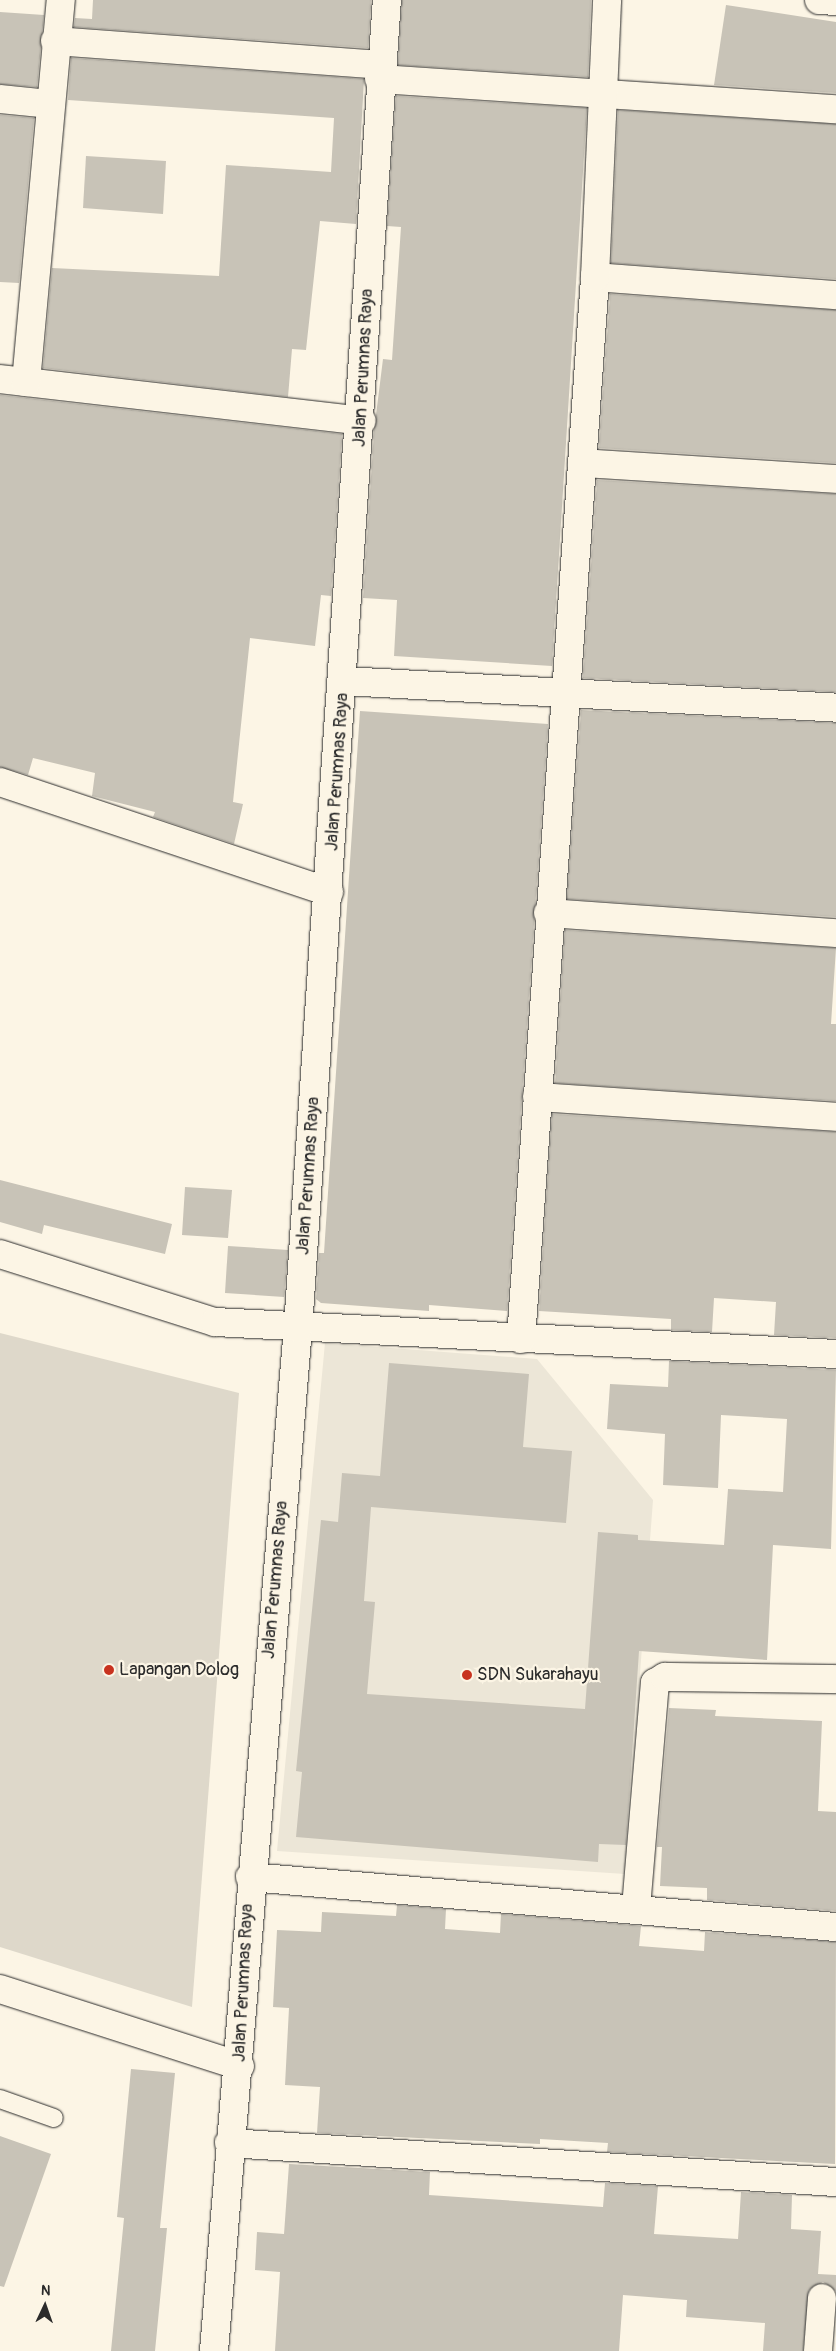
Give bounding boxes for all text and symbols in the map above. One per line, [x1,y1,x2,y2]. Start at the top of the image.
street label: Jalan Perumnas Raya [349,288,379,448]
street label: Jalan Perumnas Raya [322,692,354,852]
street label: Jalan Perumnas Raya [293,1096,325,1256]
street label: Jalan Perumnas Raya [258,1500,294,1660]
place label: Lapangan Dolog [119,1659,239,1681]
marker: Lapangan Dolog [103,1664,115,1676]
place label: SDN Sukarahayu [477,1664,599,1686]
marker: SDN Sukarahayu [461,1669,473,1681]
street label: Jalan Perumnas Raya [229,1903,259,2063]
north arrow [20,2281,70,2331]
text: N [41,2282,51,2299]

